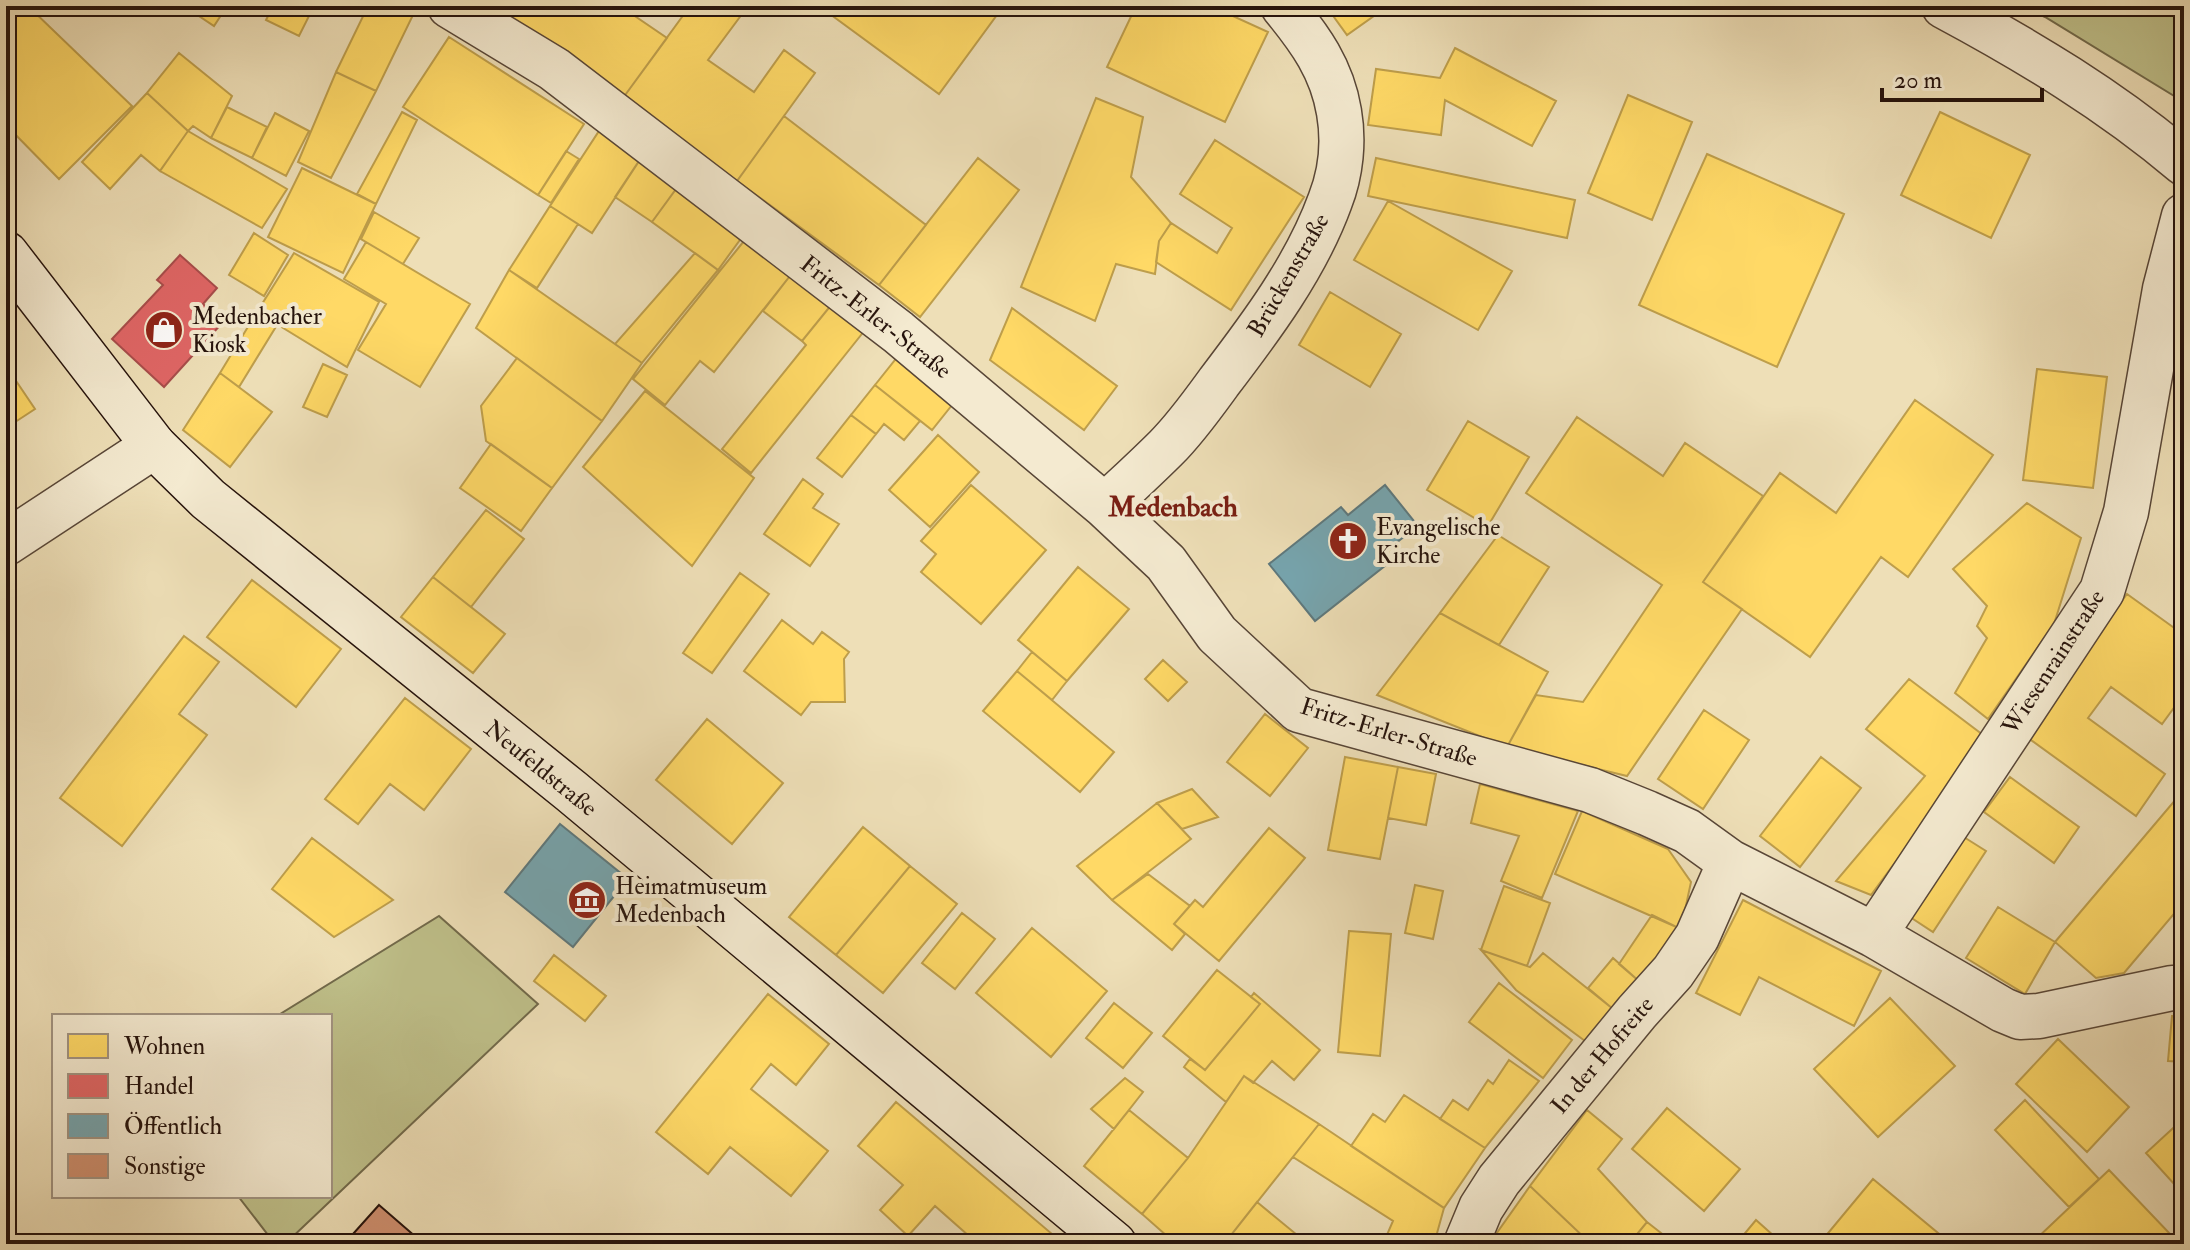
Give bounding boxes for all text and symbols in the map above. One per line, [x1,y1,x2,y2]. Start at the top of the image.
scale bar [1882,52,2042,102]
text: 20 m [1894,65,1943,96]
street label: Brückenstraße [1241,208,1336,343]
street label: Fritz-Erler-Straße [794,249,957,386]
place label: Medenbacher Kiosk [192,301,322,360]
shop icon: Medenbacher Kiosk [143,309,185,351]
district label: Medenbach [1107,490,1238,525]
place label: Evangelische Kirche [1376,512,1500,571]
church icon: Evangelische Kirche [1327,520,1369,562]
street label: Wiesenrainstraße [1994,584,2112,741]
street label: Fritz-Erler-Straße [1297,691,1481,774]
street label: Neufeldstraße [478,713,604,823]
place label: Heimatmuseum Medenbach [615,871,768,930]
museum icon: Heimatmuseum Medenbach [566,879,608,921]
street label: In der Hofreite [1544,990,1661,1121]
legend [52,1014,332,1198]
text: Wohnen [123,1031,205,1062]
text: Handel [124,1071,194,1102]
text: Öffentlich [124,1111,222,1142]
text: Sonstige [124,1151,206,1182]

